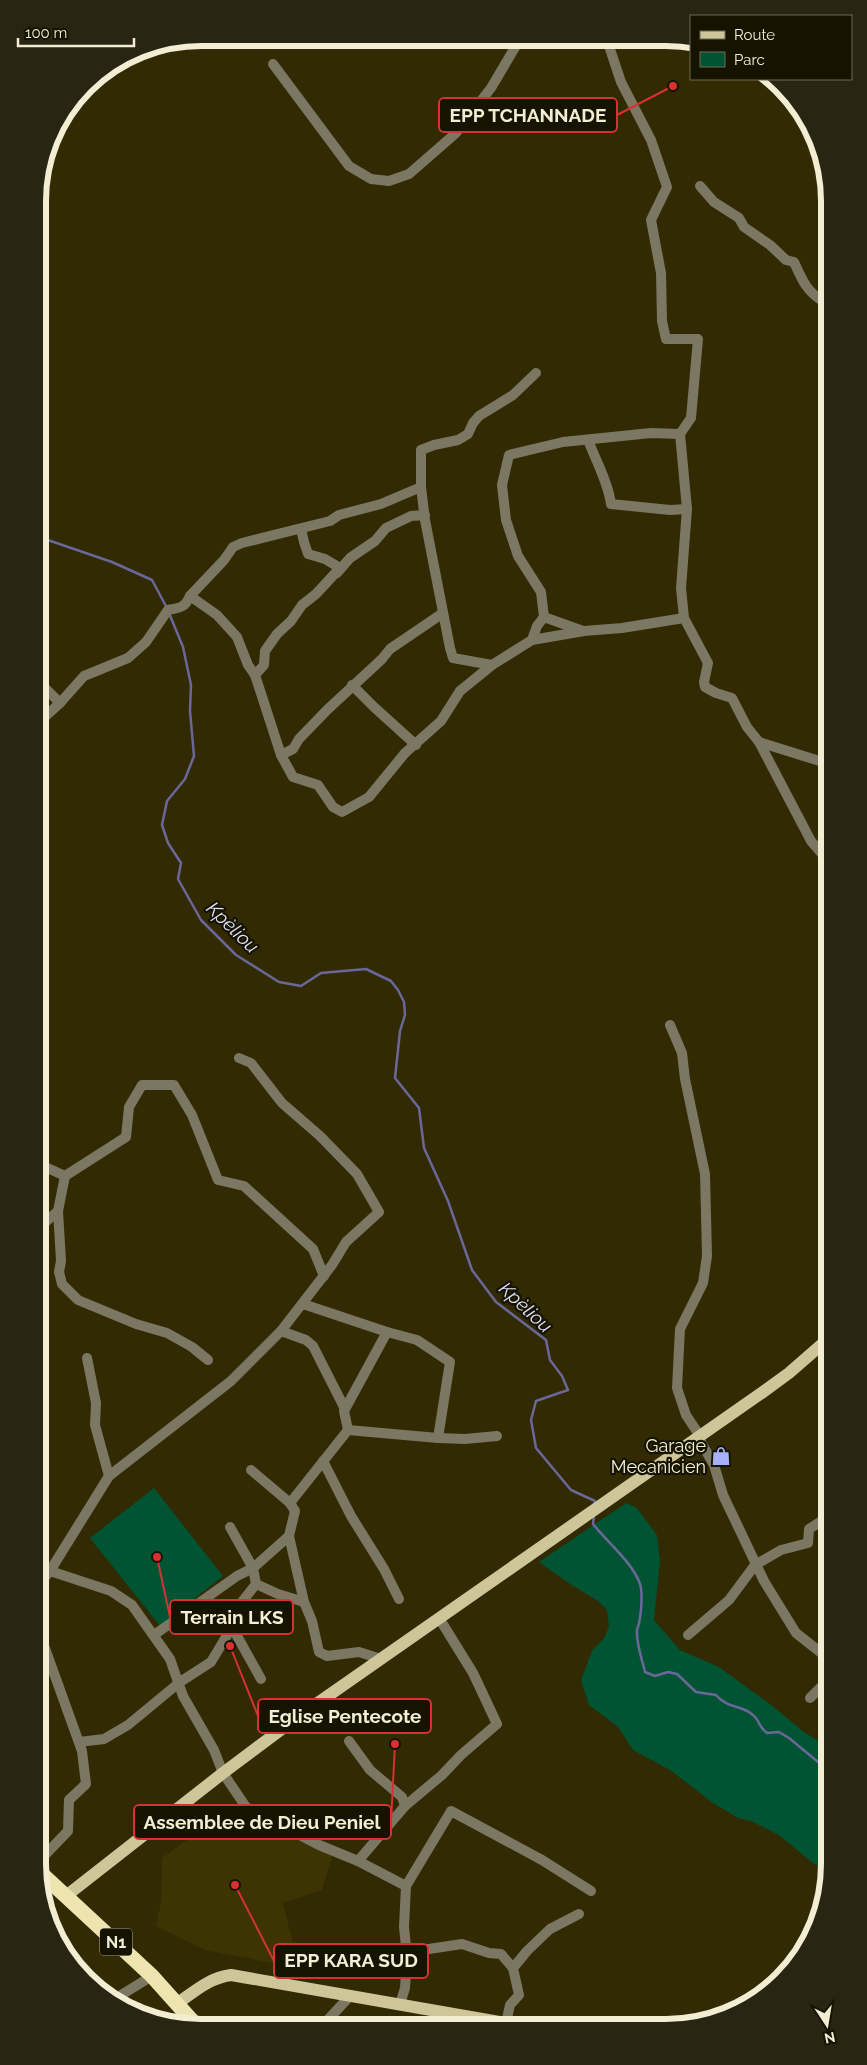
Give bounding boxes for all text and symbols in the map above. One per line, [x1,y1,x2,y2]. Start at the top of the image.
scale bar [18,15,134,47]
legend [690,15,852,80]
text: 100 m [25,24,67,42]
text: Route [734,26,775,44]
text: Parc [734,51,765,69]
callout: EPP TCHANNADE [439,98,617,132]
text: EPP TCHANNADE [450,104,606,126]
water label: Kpèliou [202,897,264,957]
water label: Kpèliou [495,1277,557,1337]
place label: Garage Mecanicien [611,1435,706,1477]
shop icon: Garage Mecanicien [710,1445,732,1467]
callout: Terrain LKS [170,1600,293,1634]
text: Terrain LKS [180,1606,284,1628]
callout: Eglise Pentecote [258,1699,431,1733]
text: Eglise Pentecote [268,1705,422,1727]
callout: Assemblee de Dieu Peniel [134,1805,391,1839]
text: Assemblee de Dieu Peniel [144,1811,381,1833]
road number: N1 [100,1928,132,1955]
callout: EPP KARA SUD [274,1944,428,1978]
text: EPP KARA SUD [284,1949,418,1971]
north arrow [802,2000,852,2050]
text: N [823,2029,837,2047]

